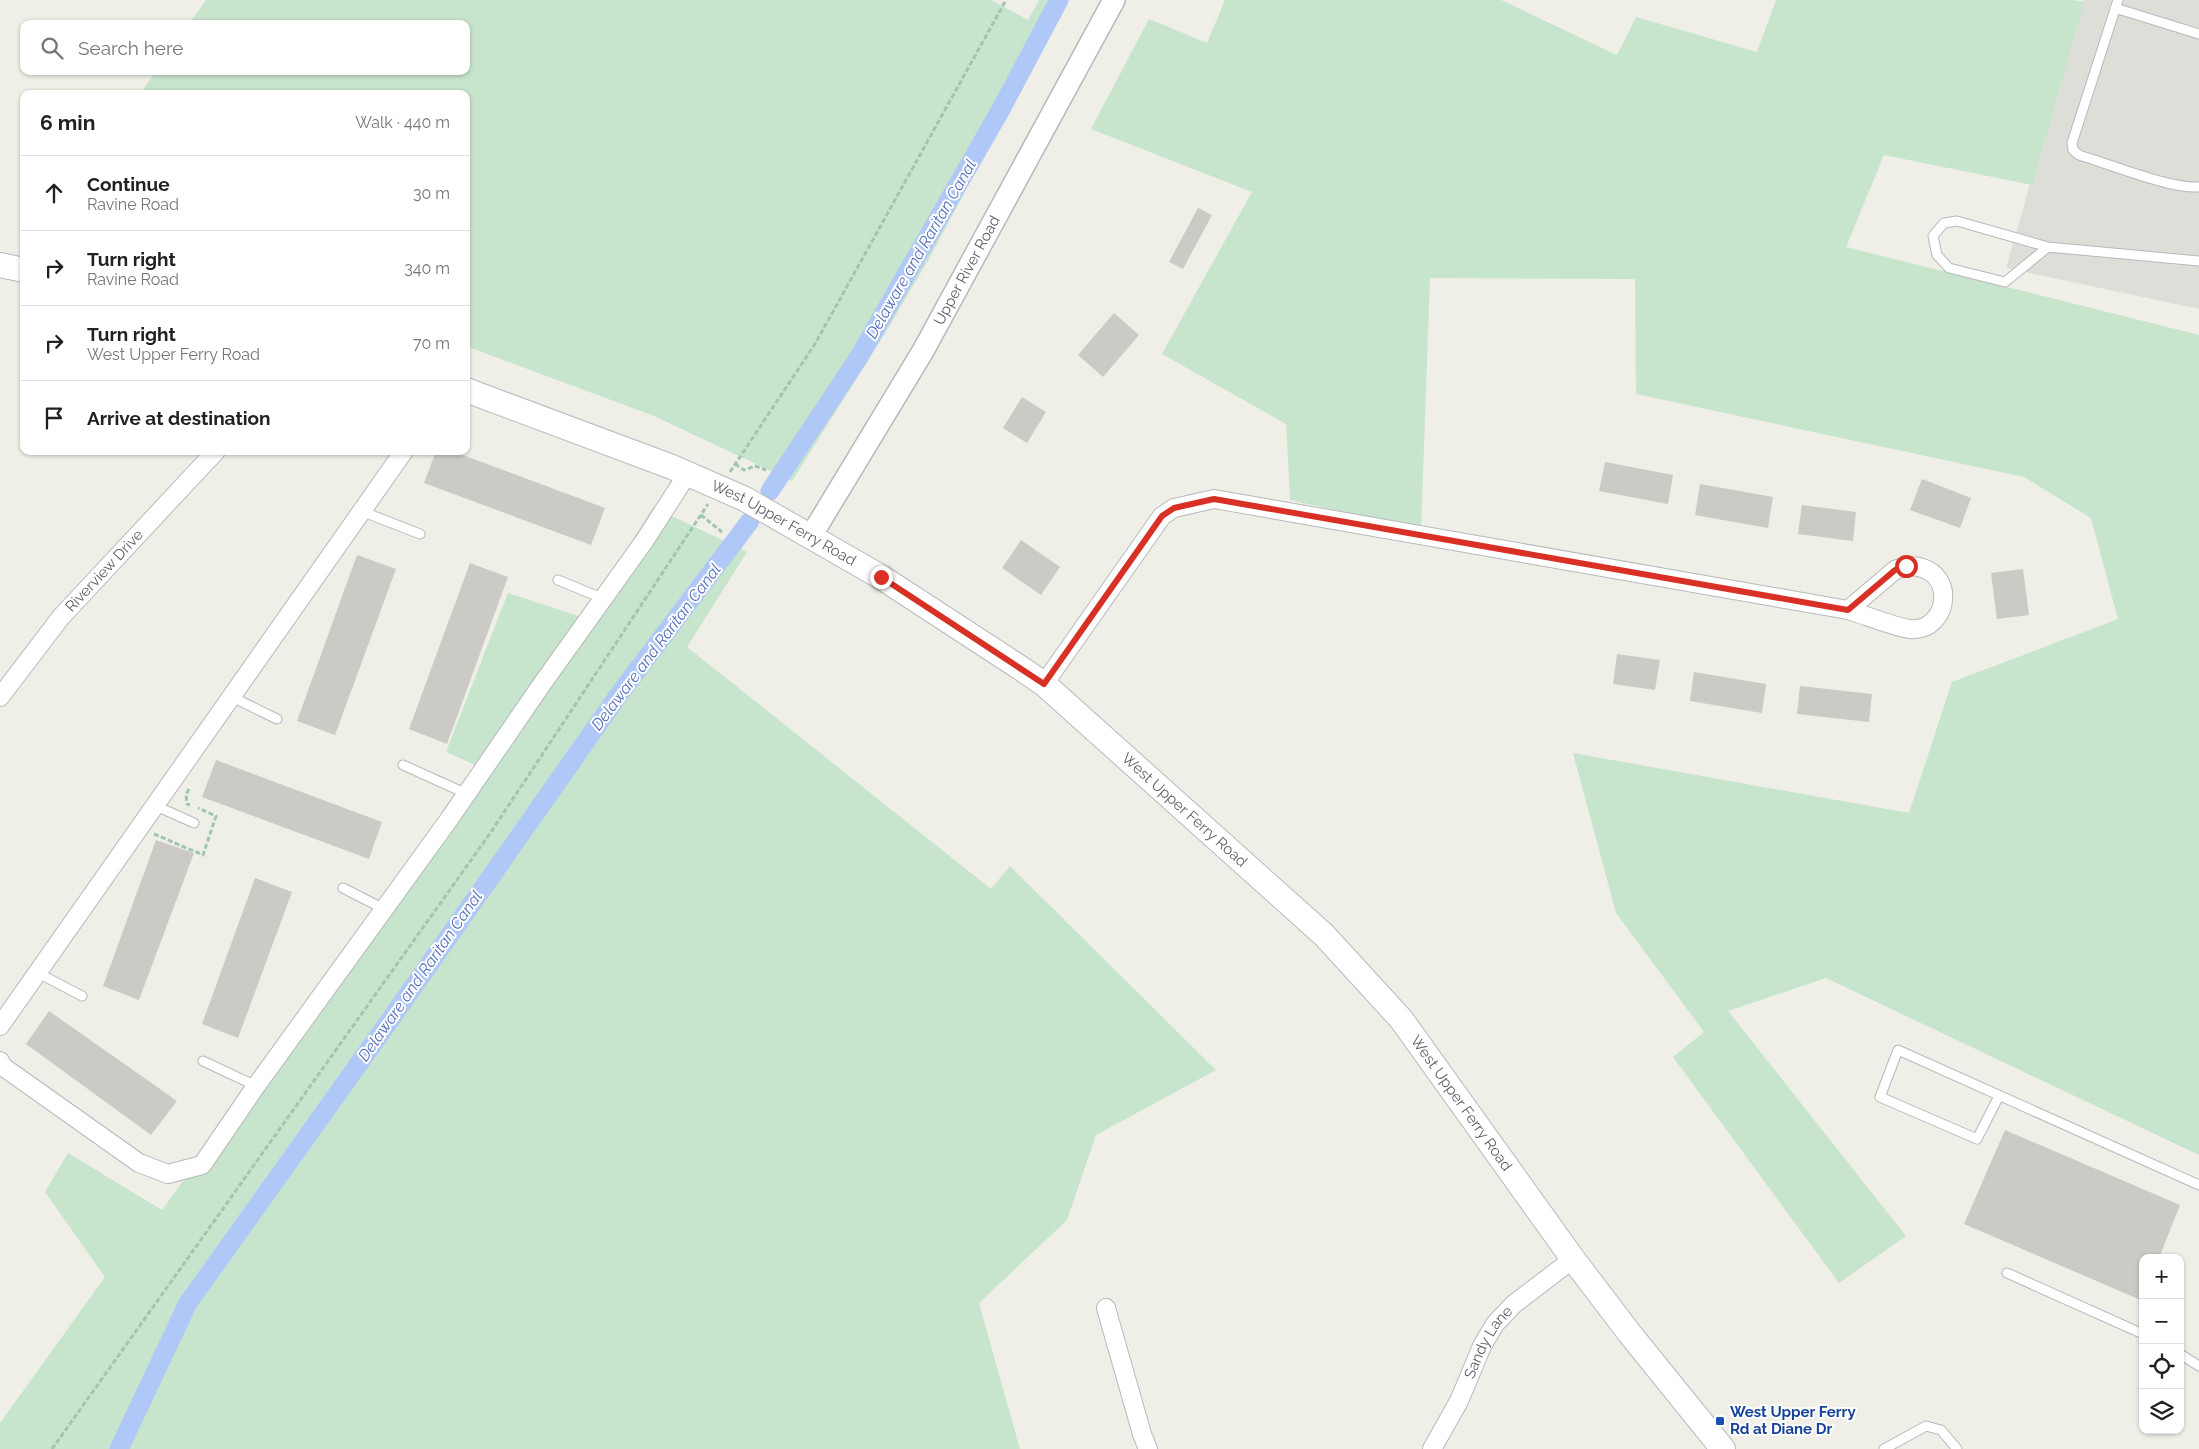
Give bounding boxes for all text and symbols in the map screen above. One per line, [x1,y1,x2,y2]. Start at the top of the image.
search box [20,20,470,75]
icon: search [38,34,66,62]
text: Search here [78,37,184,59]
text: 6 min [40,110,95,135]
text: Walk · 440 m [355,113,450,132]
water label: Delaware and Raritan Canal [862,156,980,342]
text: Continue [87,173,170,195]
icon: ahead [40,179,68,207]
text: 30 m [413,184,450,203]
text: Ravine Road [87,195,179,214]
street label: Upper River Road [930,213,1004,328]
text: Turn right [87,248,176,270]
icon: right [40,254,68,282]
text: 340 m [404,259,450,278]
text: Ravine Road [87,270,179,289]
text: Turn right [87,323,176,345]
icon: right [40,329,68,357]
text: 70 m [413,334,450,353]
text: West Upper Ferry Road [87,345,260,364]
icon: arrive [40,404,68,432]
text: Arrive at destination [87,407,271,429]
street label: West Upper Ferry Road [709,476,859,570]
street label: Riverview Drive [61,526,147,616]
route start [1895,555,1918,578]
water label: Delaware and Raritan Canal [587,560,725,734]
route end [870,566,893,589]
street label: West Upper Ferry Road [1118,749,1251,871]
water label: Delaware and Raritan Canal [354,887,486,1065]
street label: West Upper Ferry Road [1407,1032,1516,1174]
map controls [2139,1254,2184,1434]
button: + [2139,1254,2184,1299]
button: − [2139,1299,2184,1344]
street label: Sandy Lane [1460,1302,1516,1381]
button: locate [2139,1344,2184,1389]
button: layers [2139,1389,2184,1434]
place label: West Upper Ferry Rd at Diane Dr [1730,1403,1856,1438]
marker: West Upper Ferry Rd at Diane Dr [1714,1415,1726,1427]

